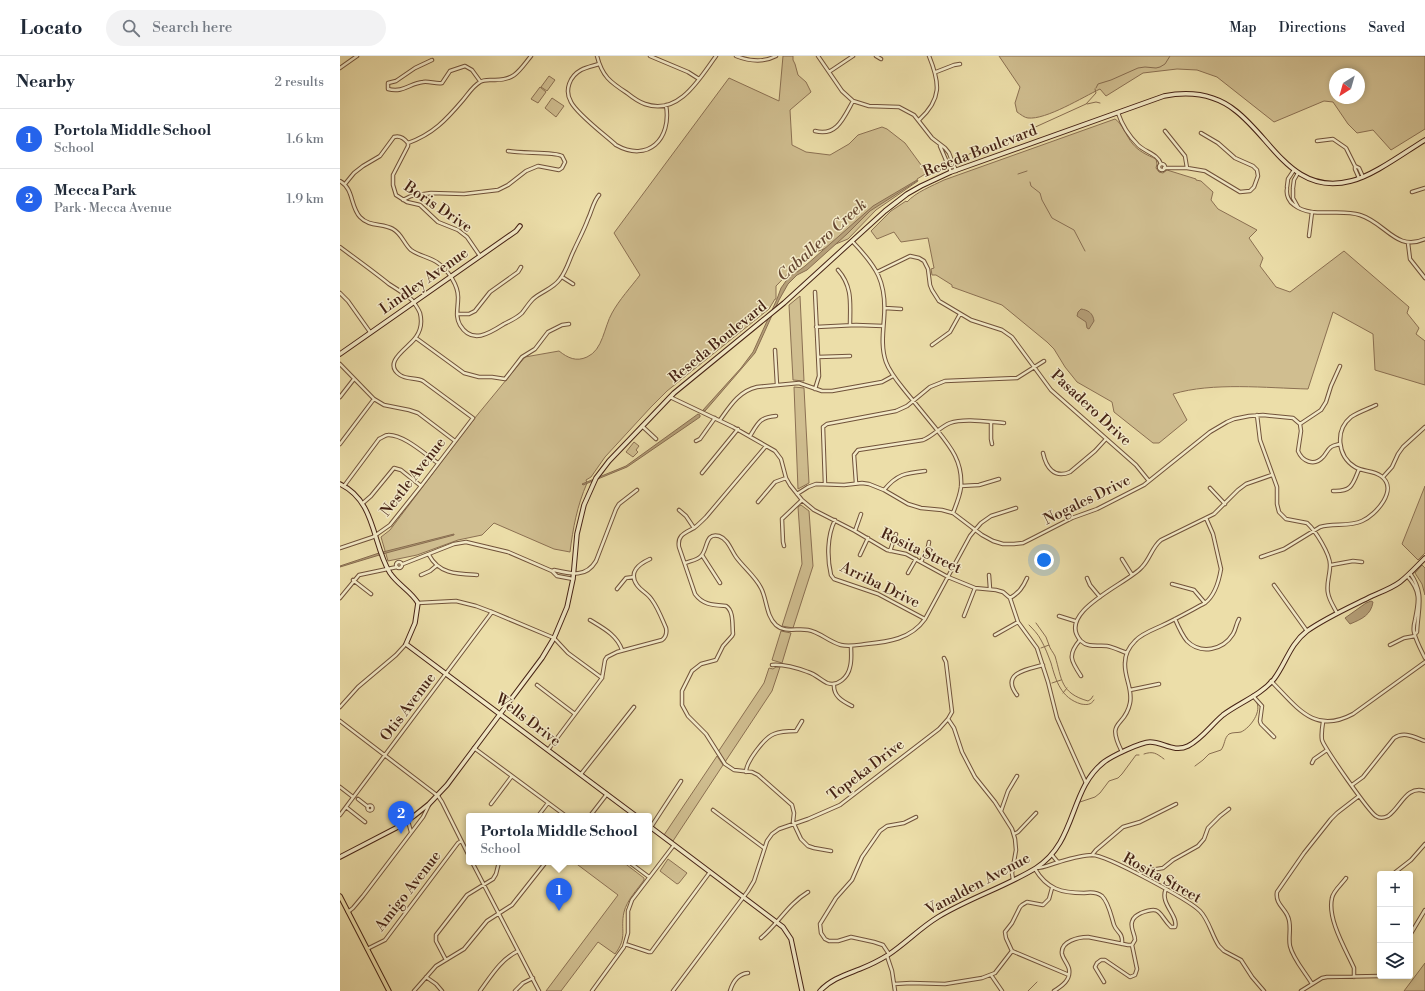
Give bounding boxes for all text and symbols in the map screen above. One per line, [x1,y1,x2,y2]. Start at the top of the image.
search box [106,10,386,46]
text: Locato [20,16,82,40]
icon: search [120,17,142,39]
text: Search here [152,18,232,37]
text: Map [1229,19,1257,37]
text: Directions [1279,19,1346,37]
text: Saved [1368,19,1405,37]
north arrow [1329,68,1365,104]
text: Nearby [16,71,75,93]
text: 2 results [275,74,324,90]
street label: Reseda Boulevard [920,120,1040,181]
text: Portola Middle School [54,121,211,140]
text: 1 [26,131,32,147]
text: 1.6 km [287,131,324,147]
text: School [54,140,94,156]
street label: Boris Drive [399,177,476,237]
text: Mecca Park [54,181,137,200]
text: 2 [25,191,33,207]
text: 1.9 km [287,191,324,207]
water label: Caballero Creek [773,195,871,285]
text: Park · Mecca Avenue [54,200,172,216]
street label: Lindley Avenue [376,243,472,319]
street label: Reseda Boulevard [665,296,771,387]
street label: Pasadero Drive [1047,366,1135,450]
street label: Nestle Avenue [376,434,450,520]
street label: Nogales Drive [1040,471,1134,529]
street label: Rosita Street [878,524,965,578]
your location [1034,550,1054,570]
street label: Arriba Drive [836,557,923,612]
street label: Otis Avenue [376,669,440,745]
street label: Wells Drive [491,689,564,751]
street label: Topeka Drive [824,735,908,805]
pin: 2 [388,801,414,834]
popup [466,813,652,865]
text: Portola Middle School [480,822,638,841]
text: School [480,841,521,857]
street label: Amigo Avenue [370,847,445,936]
street label: Vanalden Avenue [922,848,1033,920]
street label: Rosita Street [1119,849,1205,908]
map controls [1377,871,1413,979]
button: + [1377,871,1413,907]
pin: 1 [546,878,572,911]
button: − [1377,907,1413,943]
button: layers [1377,943,1413,979]

